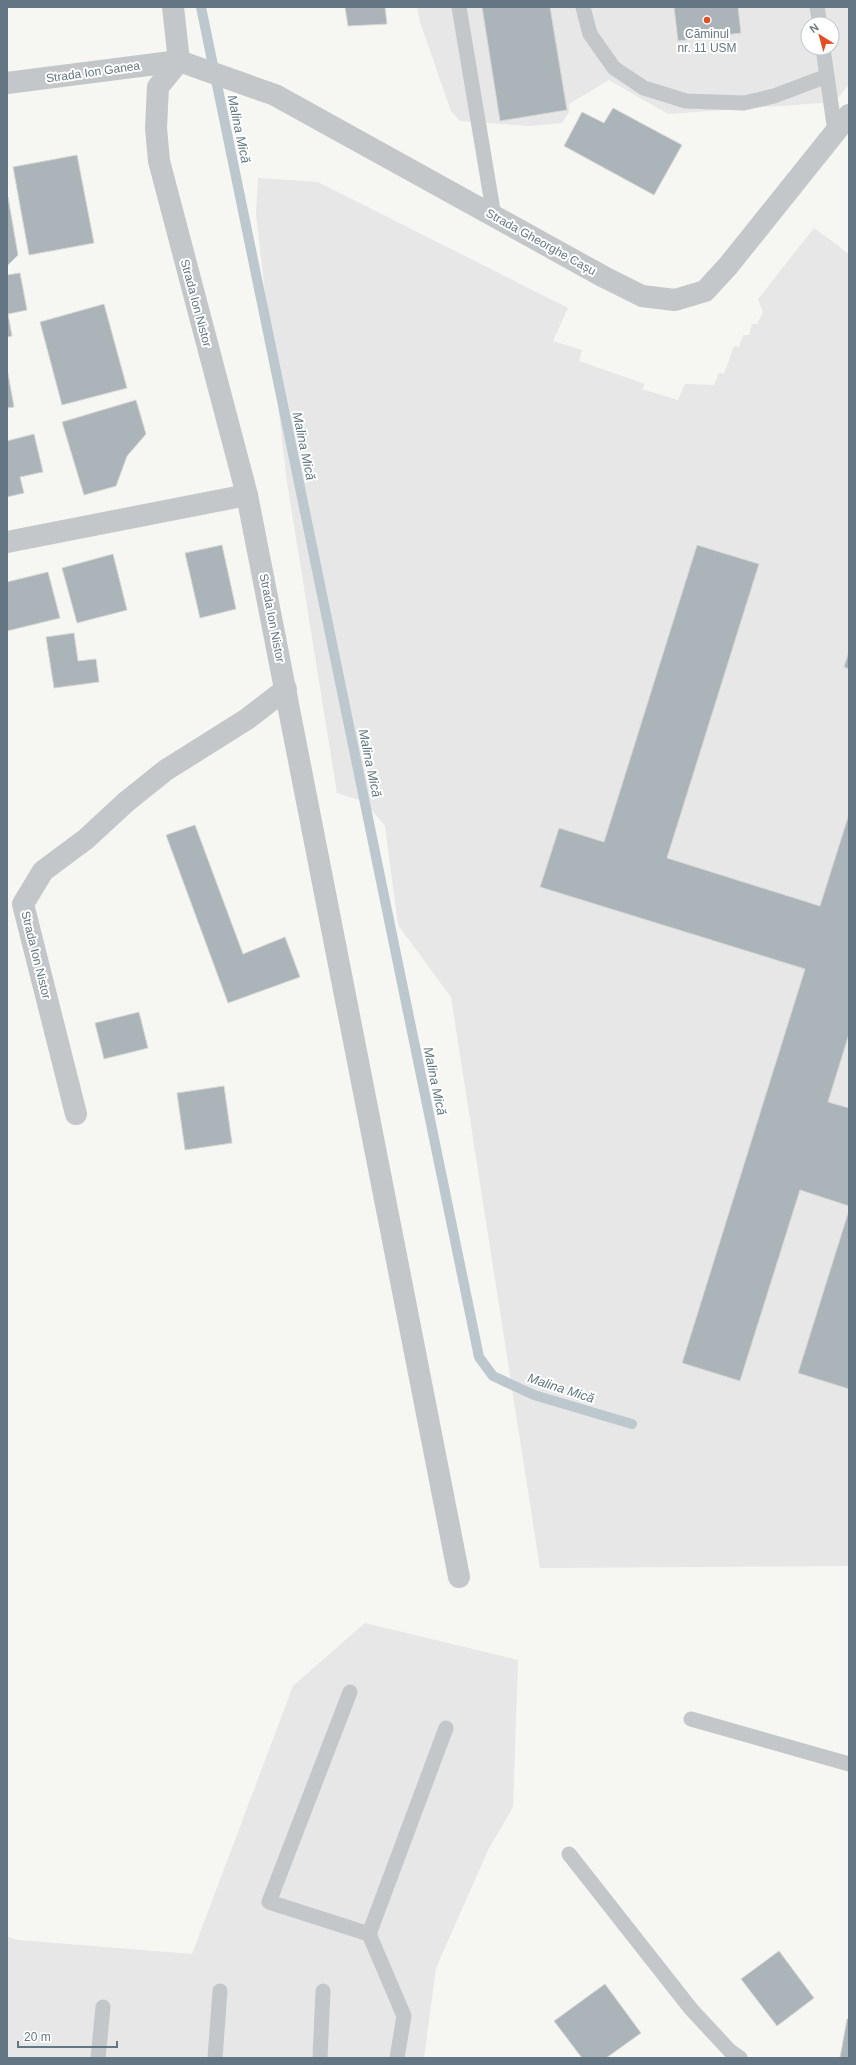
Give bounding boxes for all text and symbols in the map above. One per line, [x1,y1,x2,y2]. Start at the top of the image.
marker: Căminul nr. 11 USM [702,15,712,25]
north arrow [800,16,840,56]
text: N [807,21,821,35]
place label: Căminul nr. 11 USM [677,27,737,55]
street label: Strada Ion Ganea [45,58,141,86]
water label: Malina Mică [224,94,254,164]
street label: Strada Gheorghe Cașu [484,206,598,278]
street label: Strada Ion Nistor [178,258,214,348]
water label: Malina Mică [289,411,319,481]
street label: Strada Ion Nistor [257,572,287,664]
water label: Malina Mică [355,728,385,798]
street label: Strada Ion Nistor [18,910,54,1000]
water label: Malina Mică [420,1046,450,1116]
water label: Malina Mică [526,1370,596,1406]
scale bar [18,2023,117,2049]
text: 20 m [24,2030,51,2044]

